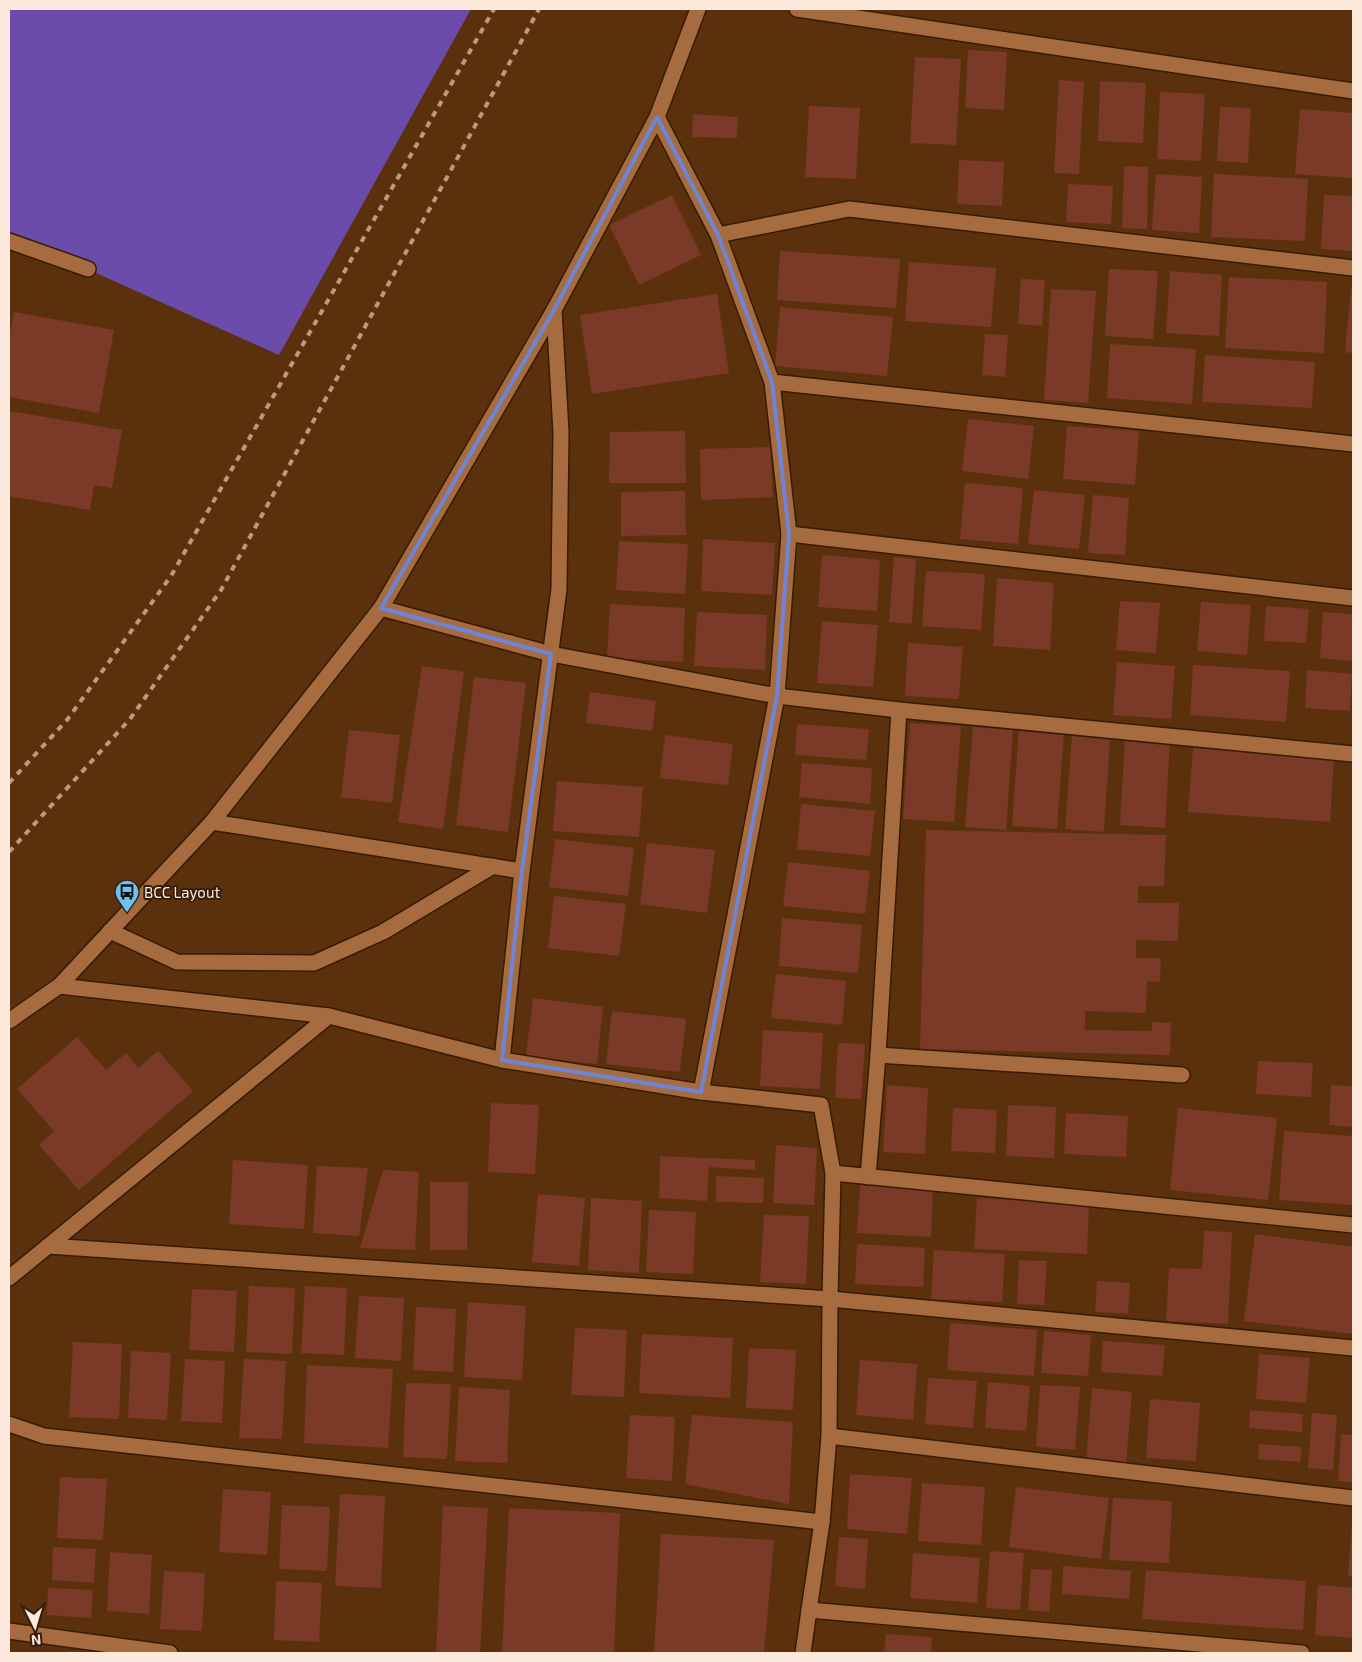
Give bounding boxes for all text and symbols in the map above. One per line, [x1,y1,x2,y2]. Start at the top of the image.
bus stop icon: BCC Layout [114,879,140,913]
place label: BCC Layout [144,883,220,901]
north arrow [10,1602,60,1652]
text: N [30,1632,42,1649]

